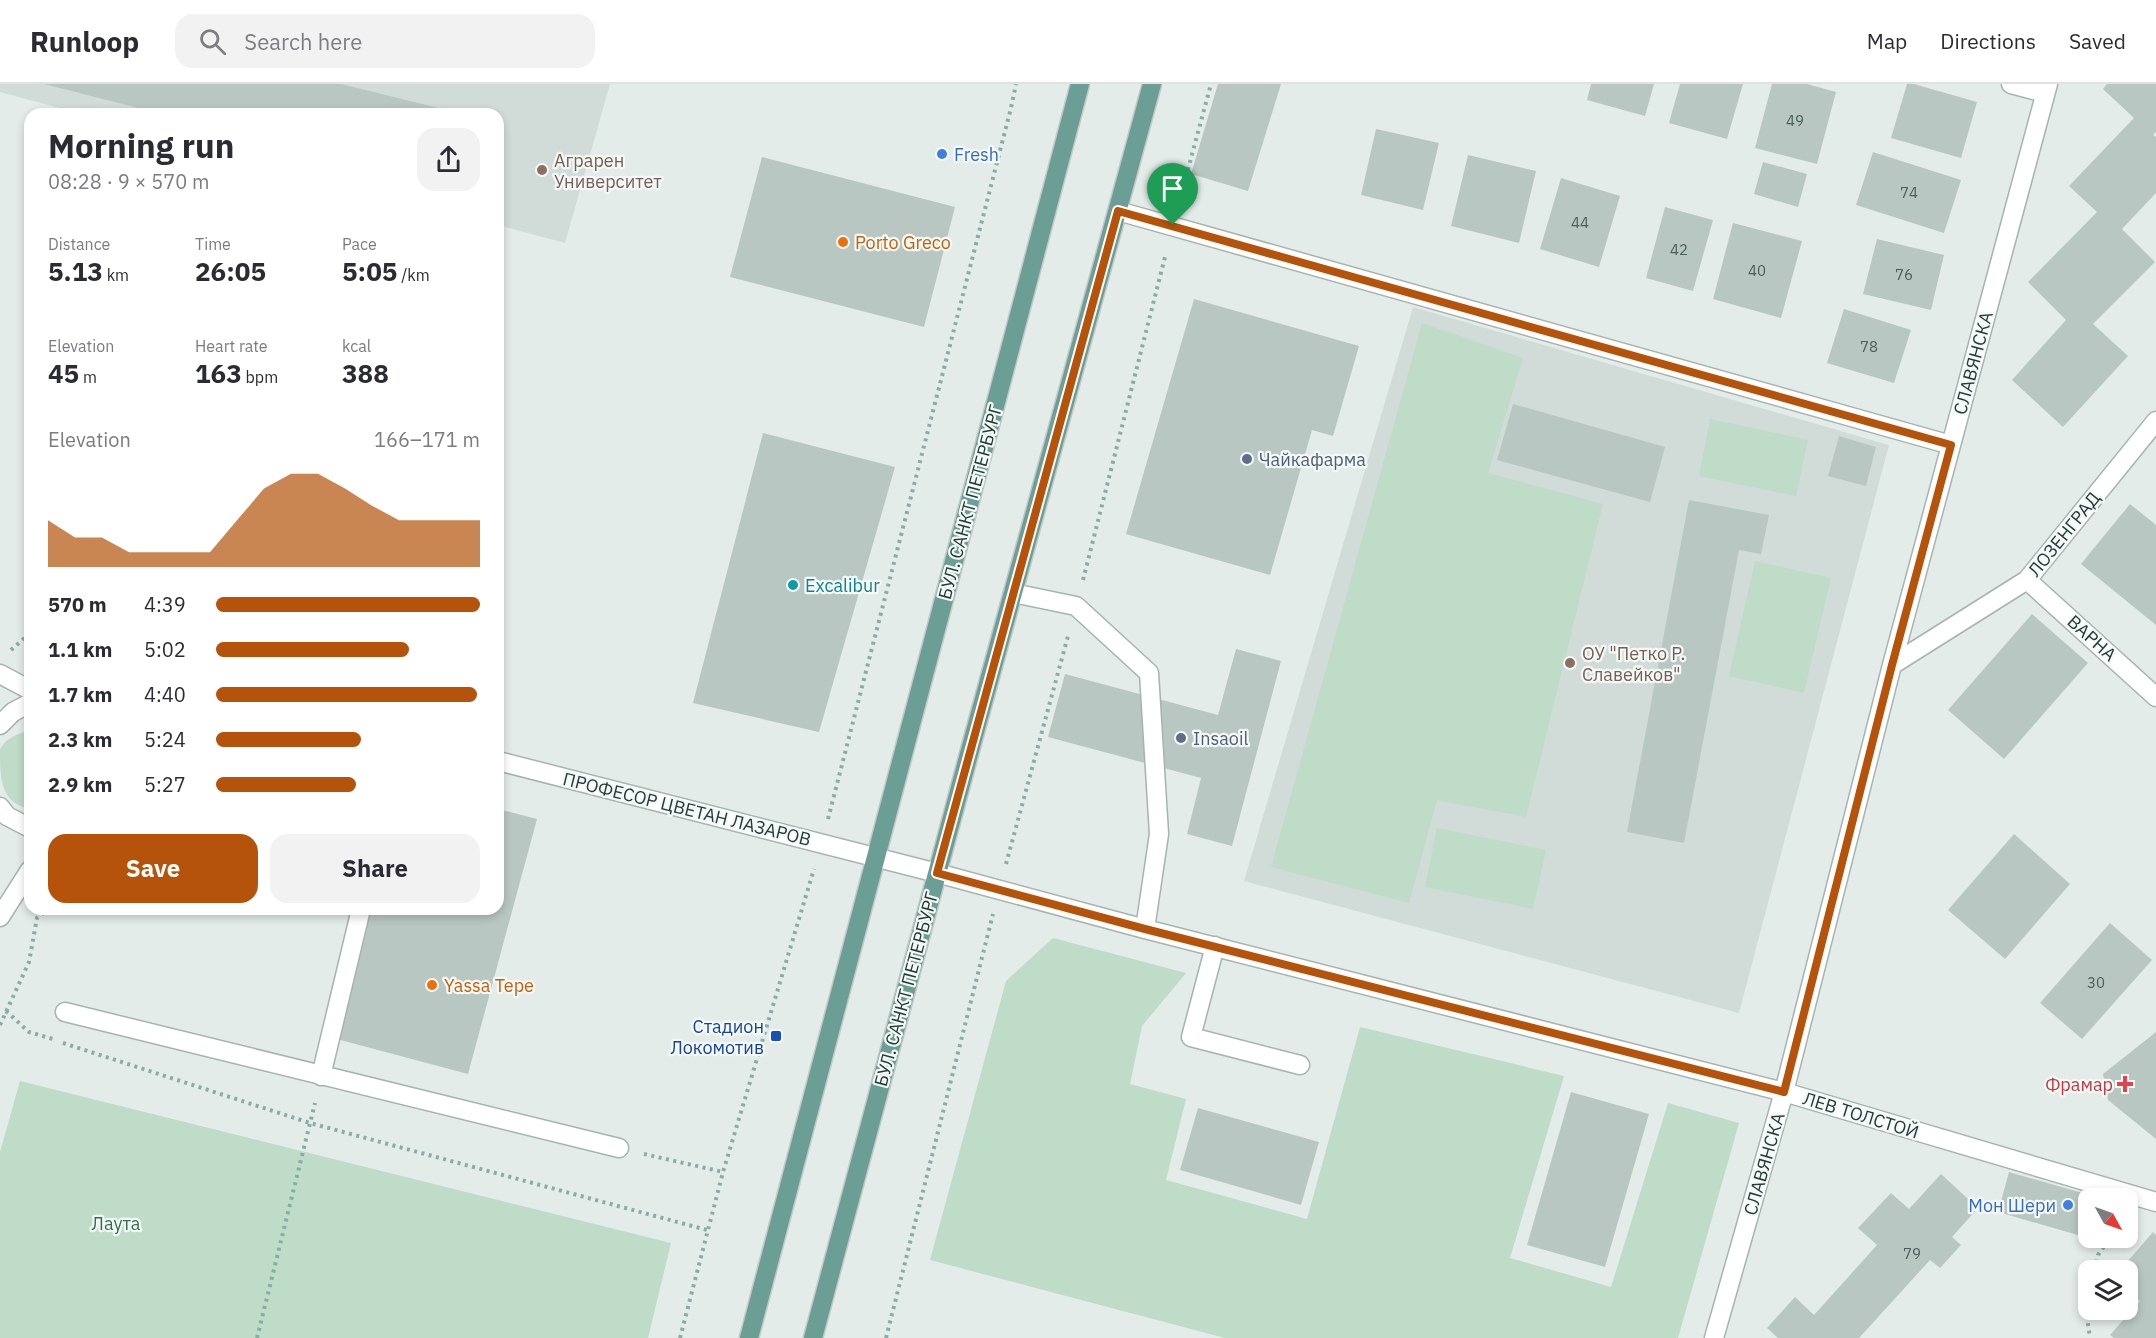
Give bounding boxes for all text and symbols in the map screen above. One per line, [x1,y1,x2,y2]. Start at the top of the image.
search box [175,14,595,68]
text: Runloop [30,23,139,60]
icon: search [196,25,229,58]
text: Search here [244,27,362,56]
text: Map [1867,27,1907,55]
text: Directions [1940,27,2036,55]
text: Saved [2069,27,2126,55]
house number: 49 [1786,111,1804,130]
text: Morning run [48,124,234,167]
button: share [417,128,480,191]
place label: Fresh [954,143,999,166]
marker: Fresh [935,147,949,161]
place label: Аграрен Университет [554,149,662,193]
marker: Аграрен Университет [535,163,549,177]
pin [1147,163,1198,225]
text: 08:28 · 9 × 570 m [48,168,209,195]
icon: arrive [1156,172,1189,205]
house number: 74 [1900,183,1918,202]
house number: 44 [1571,213,1589,232]
place label: Porto Greco [855,231,951,254]
text: Distance [48,234,110,254]
text: Time [195,234,231,254]
text: Pace [342,234,377,254]
marker: Porto Greco [836,235,850,249]
house number: 42 [1670,240,1688,259]
text: 5.13 [48,254,103,288]
text: 26:05 [195,254,266,288]
text: 5:05 [342,254,397,288]
house number: 40 [1748,261,1766,280]
text: km [103,265,129,285]
text: /km [397,265,430,285]
house number: 76 [1895,265,1913,284]
street label: СЛАВЯНСКА [1948,309,1998,417]
text: Elevation [48,336,114,356]
text: Heart rate [195,336,268,356]
text: kcal [342,336,371,356]
house number: 78 [1860,337,1878,356]
text: 45 [48,356,79,390]
text: 163 [195,356,242,390]
text: 388 [342,356,389,390]
text: m [79,367,97,387]
text: bpm [242,367,278,387]
street label: БУЛ. САНКТ ПЕТЕРБУРГ [933,402,1007,602]
text: Elevation [48,426,131,453]
text: 166–171 m [374,426,480,453]
place label: Чайкафарма [1259,448,1366,471]
marker: Чайкафарма [1240,452,1254,466]
street label: ЛОЗЕНГРАД [2023,487,2105,581]
place label: Excalibur [805,574,880,597]
marker: Excalibur [786,578,800,592]
text: 570 m [48,591,107,618]
text: 4:39 [144,591,186,618]
street label: ВАРНА [2063,610,2122,666]
text: 1.1 km [48,636,112,663]
text: 5:02 [144,636,186,663]
place label: ОУ "Петко Р. Славейков" [1582,642,1685,686]
marker: ОУ "Петко Р. Славейков" [1563,656,1577,670]
text: 1.7 km [48,681,112,708]
text: 4:40 [144,681,186,708]
text: 2.3 km [48,726,112,753]
text: 5:24 [144,726,186,753]
place label: Insaoil [1193,727,1248,750]
marker: Insaoil [1174,731,1188,745]
street label: ПРОФЕСОР ЦВЕТАН ЛАЗАРОВ [561,767,813,851]
text: 2.9 km [48,771,112,798]
text: 5:27 [144,771,186,798]
button: Save [48,834,258,903]
button: Share [270,834,480,903]
street label: БУЛ. САНКТ ПЕТЕРБУРГ [869,889,943,1089]
house number: 30 [2087,973,2105,992]
place label: Yassa Tepe [444,974,534,997]
marker: Yassa Tepe [425,978,439,992]
place label: Стадион Локомотив [670,1015,764,1059]
marker: Стадион Локомотив [769,1029,783,1043]
place label: Фрамар [2045,1073,2113,1096]
marker: Фрамар [2118,1077,2132,1091]
street label: ЛЕВ ТОЛСТОЙ [1800,1086,1922,1144]
street label: СЛАВЯНСКА [1738,1110,1790,1218]
north arrow [2078,1188,2138,1248]
map controls [2078,1188,2138,1320]
place label: Мон Шери [1968,1194,2056,1217]
marker: Мон Шери [2061,1198,2075,1212]
park label: Лаута [92,1212,141,1235]
house number: 79 [1903,1244,1921,1263]
button: layers [2078,1260,2138,1320]

